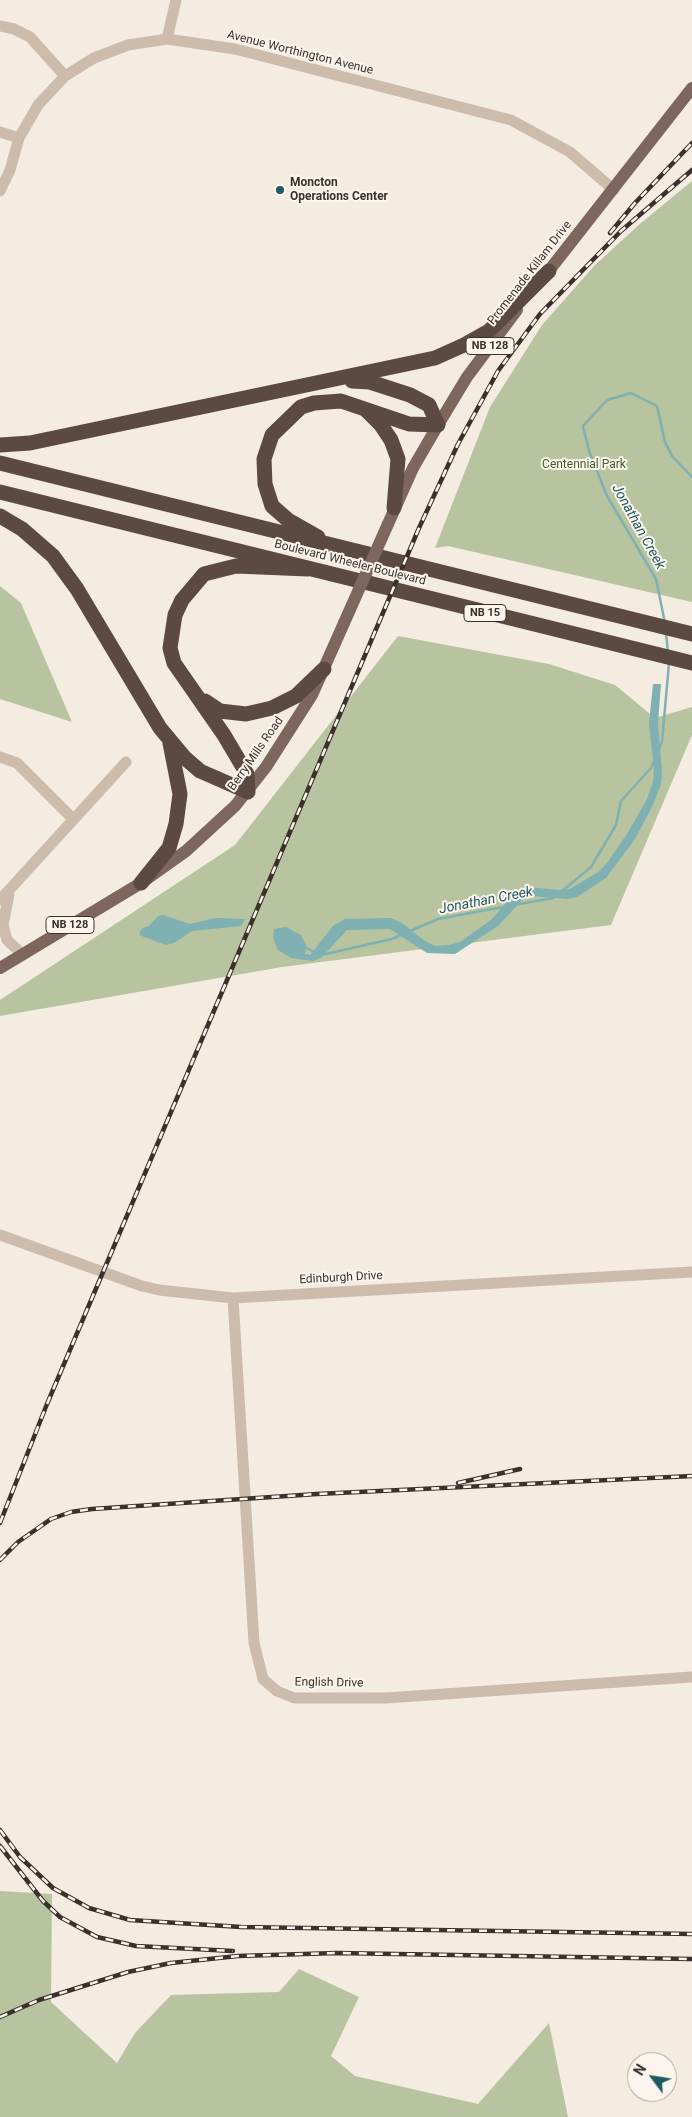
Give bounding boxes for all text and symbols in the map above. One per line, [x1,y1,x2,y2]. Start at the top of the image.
street label: Avenue Worthington Avenue [225,28,375,78]
place label: Moncton Operations Center [290,176,388,204]
marker: Moncton Operations Center [274,184,286,196]
street label: Promenade Killam Drive [485,218,575,328]
road number: NB 128 [466,338,514,354]
park label: Centennial Park [542,458,626,472]
water label: Jonathan Creek [608,481,668,573]
street label: Boulevard Wheeler Boulevard [273,537,427,589]
road number: NB 15 [464,604,506,622]
street label: Berry Mills Road [225,714,287,794]
water label: Jonathan Creek [438,884,534,918]
road number: NB 128 [46,916,94,934]
street label: Edinburgh Drive [299,1269,383,1287]
street label: English Drive [294,1675,364,1691]
north arrow [627,2052,677,2102]
text: N [631,2061,649,2078]

